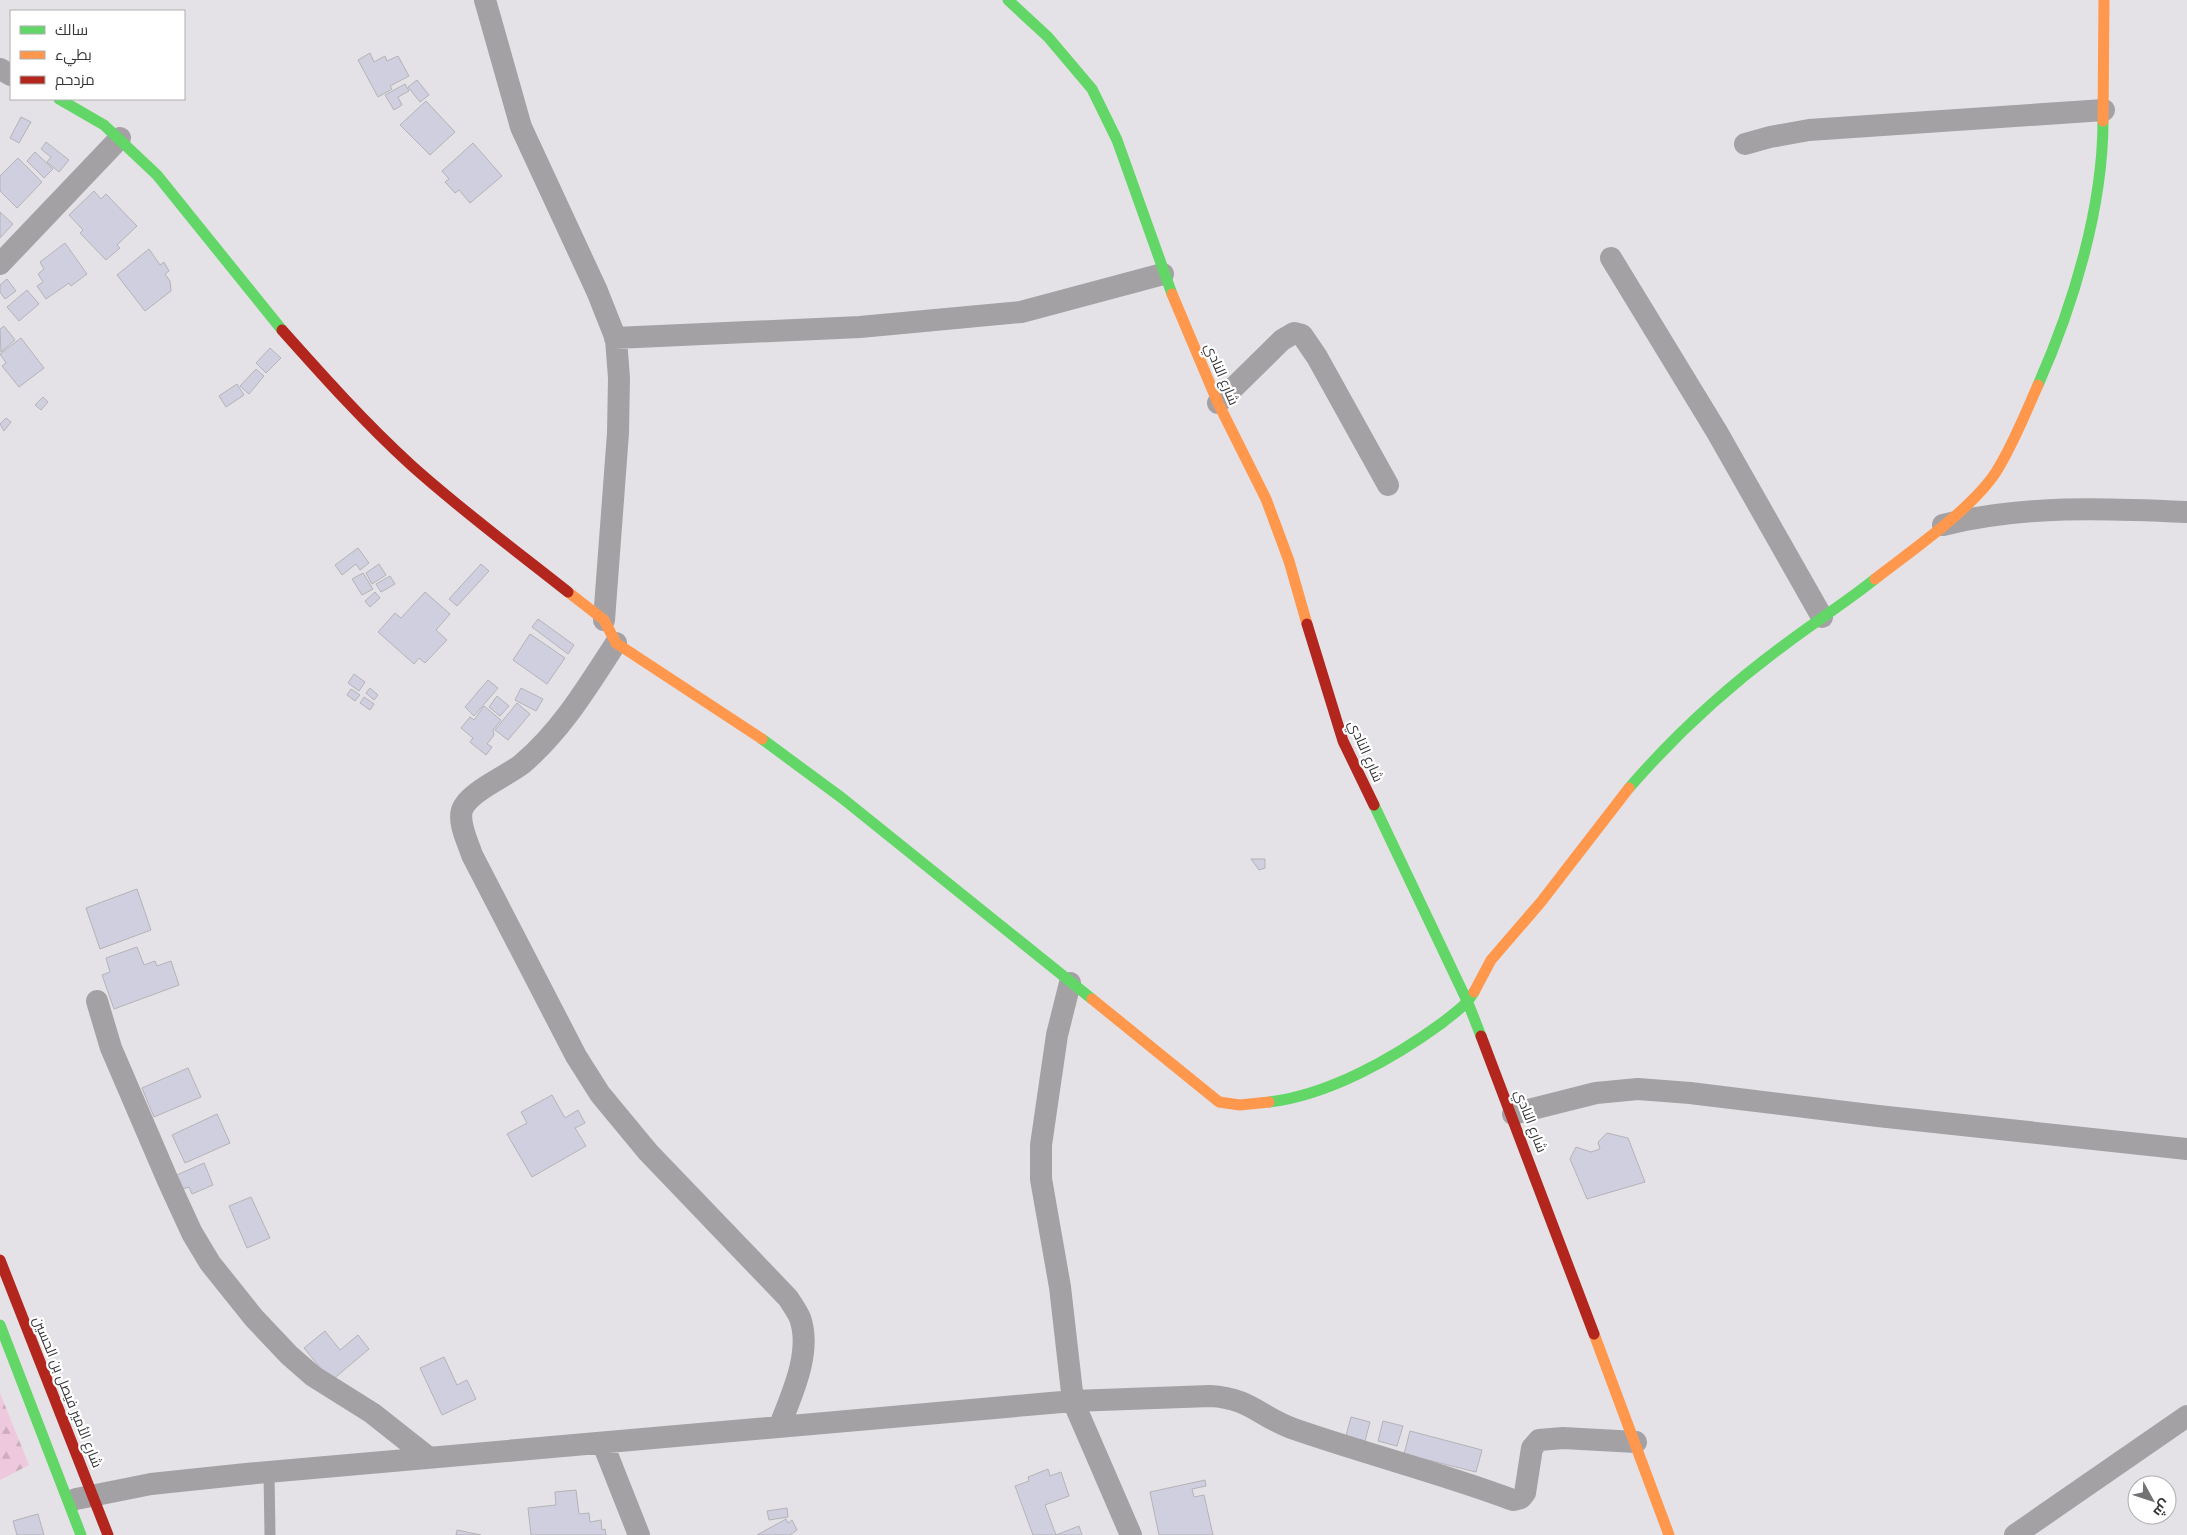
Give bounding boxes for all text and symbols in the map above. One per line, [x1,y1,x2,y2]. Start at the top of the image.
legend [10,10,185,100]
text: سالك [55,20,88,40]
text: بطيء [55,45,92,67]
text: مزدحم [55,70,95,90]
street label: شارع النادي [1198,340,1243,409]
street label: شارع النادي [1342,717,1388,786]
street label: شارع النادي [1508,1087,1551,1156]
street label: شارع الأمير فيصل بن الحسين [28,1314,107,1471]
north arrow [2127,1475,2177,1525]
text: ش [2149,1495,2175,1521]

